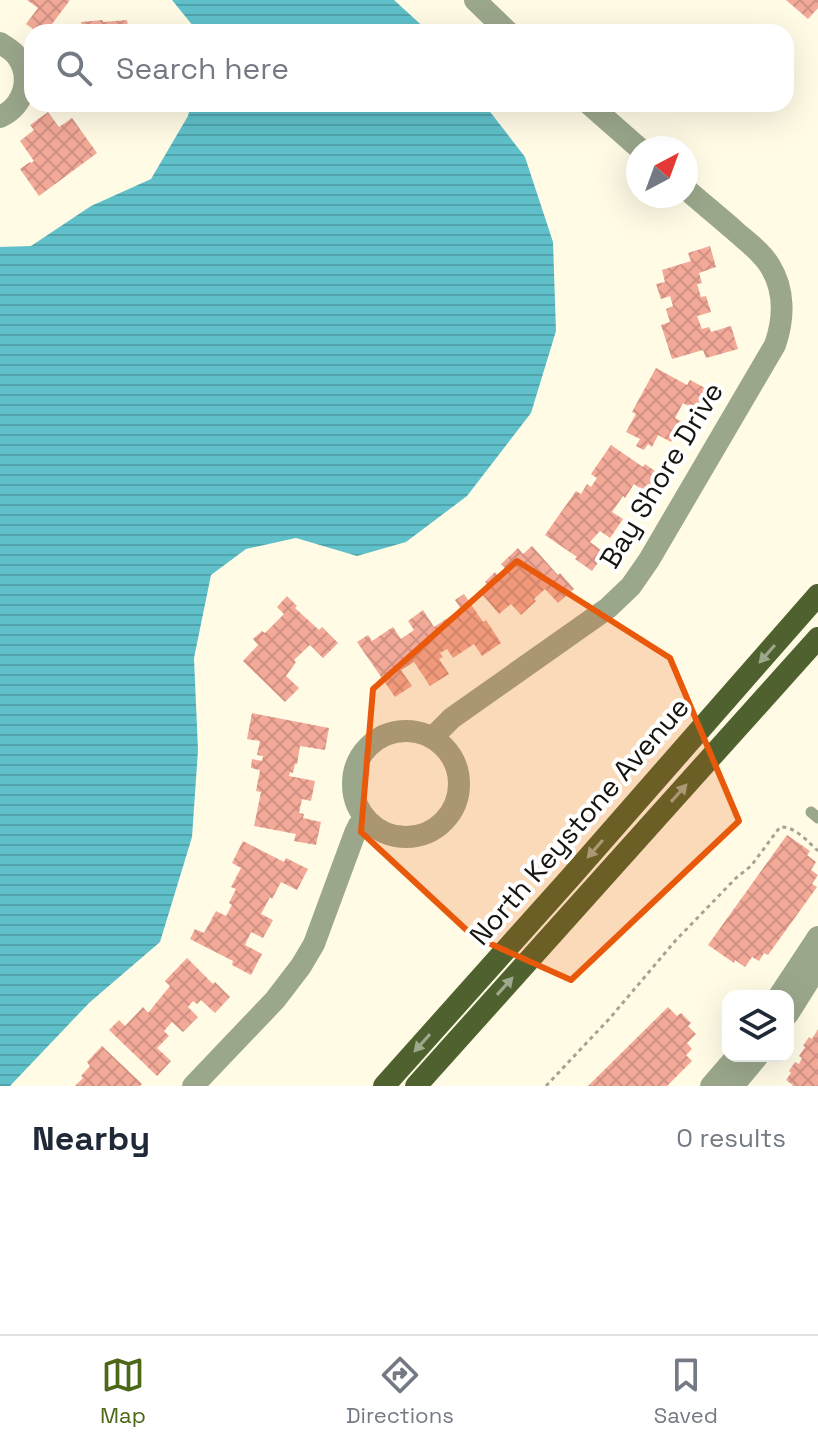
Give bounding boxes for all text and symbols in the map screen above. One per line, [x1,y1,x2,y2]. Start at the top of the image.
search box [24,24,794,112]
icon: search [52,46,96,90]
text: Search here [116,49,289,88]
north arrow [626,136,698,208]
street label: Bay Shore Drive [591,375,731,575]
one-way arrow [758,644,776,664]
street label: North Keystone Avenue [461,689,697,953]
one-way arrow [670,783,687,803]
one-way arrow [587,839,604,859]
one-way arrow [496,977,514,996]
map controls [722,990,794,1062]
button: layers [722,990,794,1062]
one-way arrow [413,1034,431,1053]
text: Nearby [32,1117,150,1160]
text: 0 results [676,1121,786,1155]
tab: Map [100,1353,146,1429]
tab: Directions [346,1353,454,1429]
tab: Saved [654,1353,718,1429]

